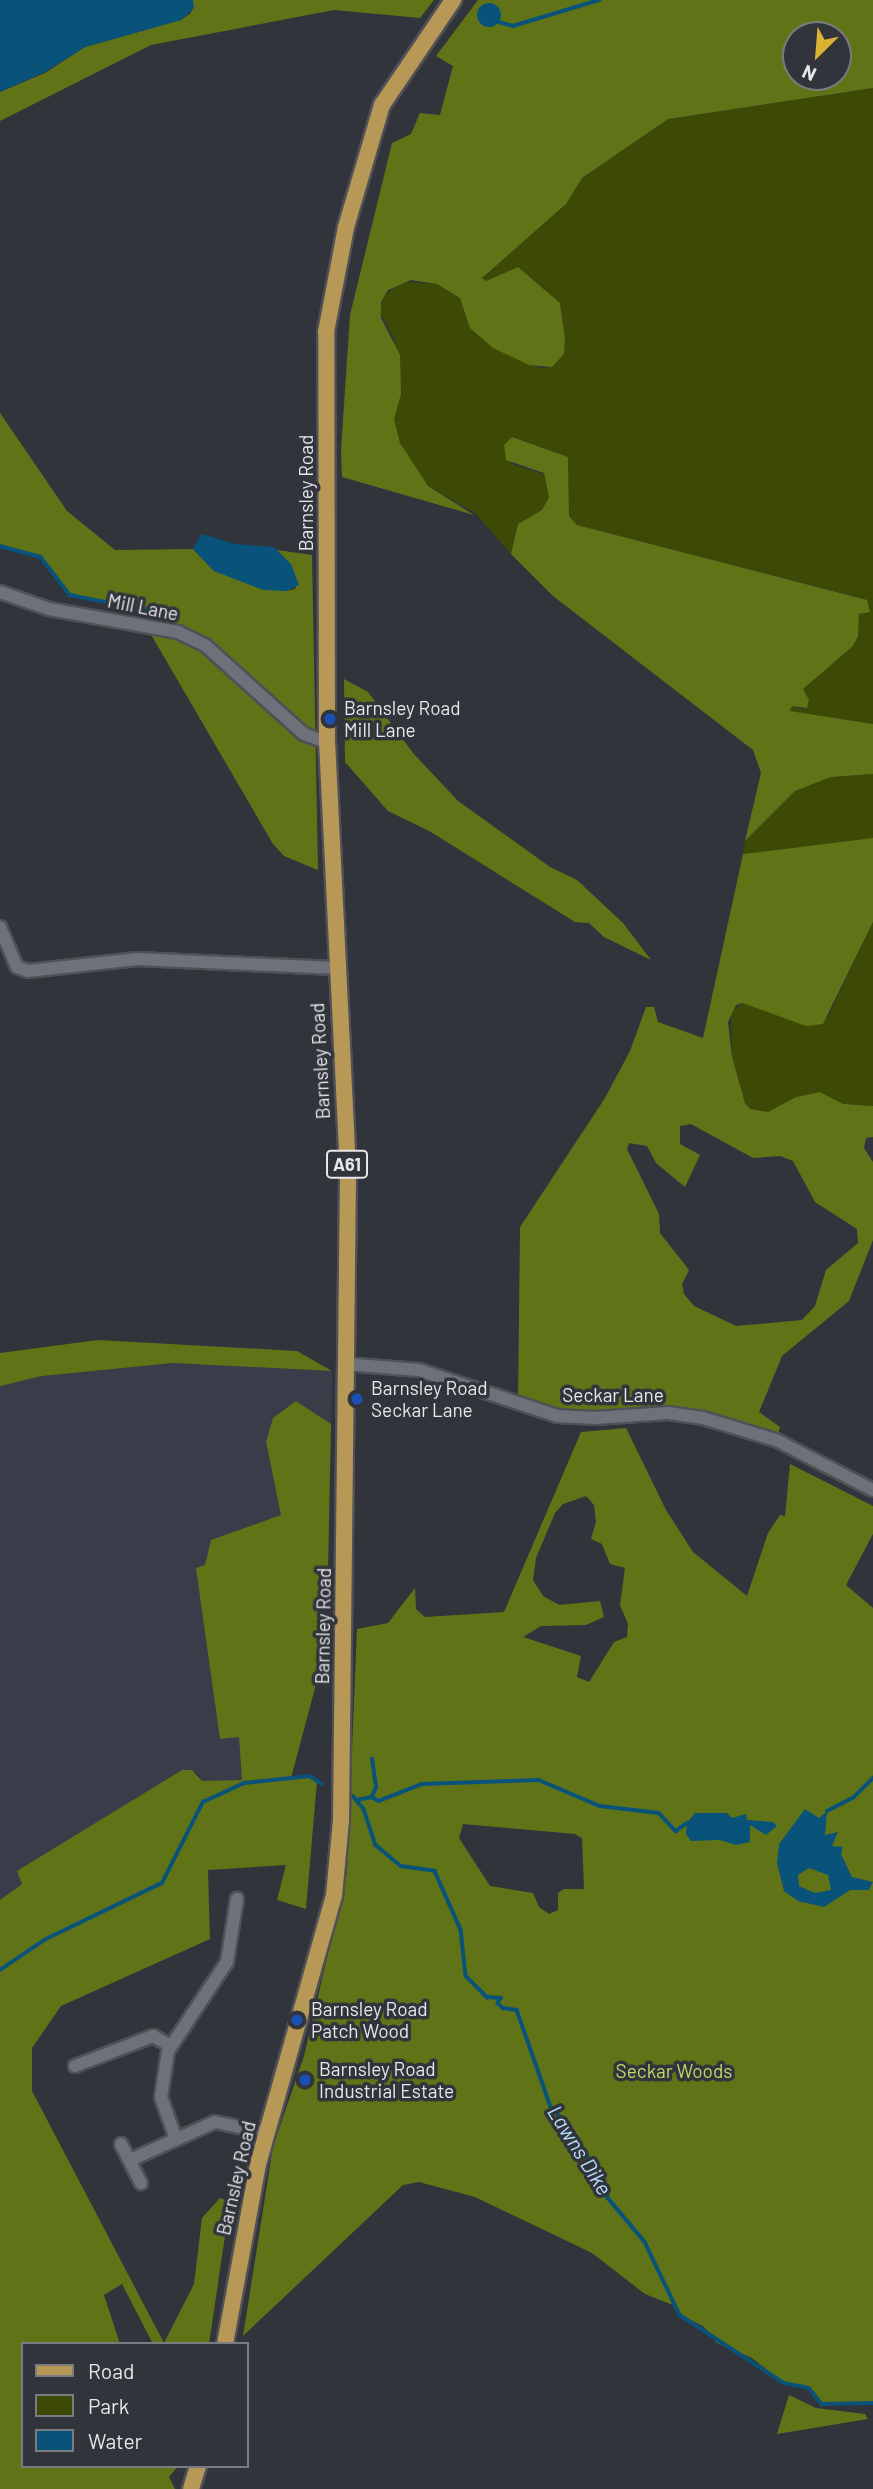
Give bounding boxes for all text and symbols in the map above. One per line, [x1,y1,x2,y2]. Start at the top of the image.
north arrow [782,21,852,91]
text: N [798,61,819,87]
street label: Barnsley Road [295,435,317,551]
street label: Mill Lane [106,589,180,625]
place label: Barnsley Road Mill Lane [344,697,461,741]
marker: Barnsley Road Mill Lane [322,711,338,727]
street label: Barnsley Road [306,1002,334,1120]
road number: A61 [326,1149,368,1178]
place label: Barnsley Road Seckar Lane [371,1377,488,1421]
street label: Seckar Lane [562,1384,664,1406]
marker: Barnsley Road Seckar Lane [349,1391,365,1407]
street label: Barnsley Road [311,1567,335,1685]
place label: Barnsley Road Patch Wood [311,1998,428,2042]
marker: Barnsley Road Patch Wood [289,2012,305,2028]
place label: Barnsley Road Industrial Estate [319,2058,454,2102]
park label: Seckar Woods [616,2060,732,2082]
marker: Barnsley Road Industrial Estate [297,2072,313,2088]
water label: Lawns Dike [543,2101,617,2199]
street label: Barnsley Road [212,2119,260,2237]
legend [21,2342,248,2468]
text: Road [88,2358,134,2383]
text: Park [88,2393,129,2418]
text: Water [88,2428,142,2453]

